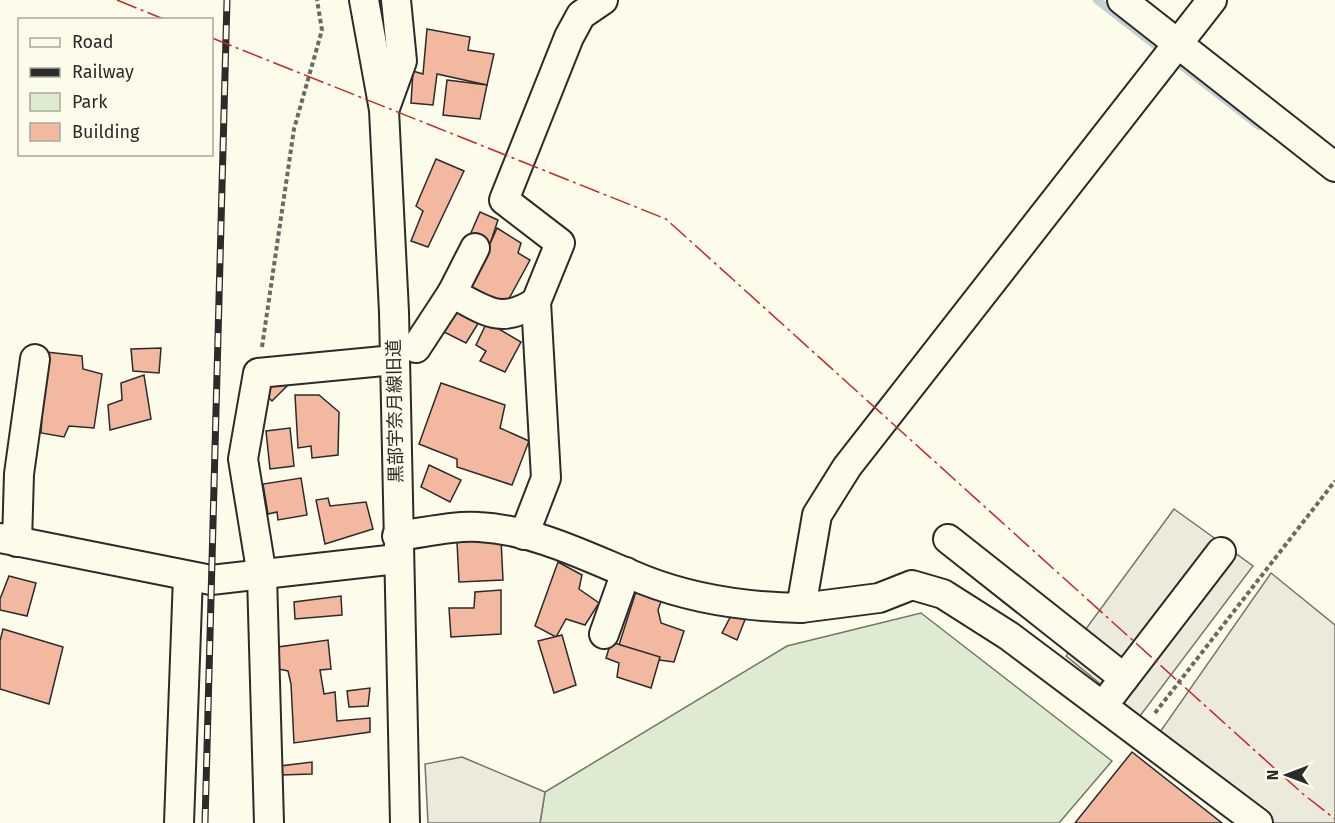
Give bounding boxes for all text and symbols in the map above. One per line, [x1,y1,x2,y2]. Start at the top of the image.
legend [18,18,213,156]
text: Road [72,31,114,53]
text: Railway [72,61,134,83]
text: Park [72,91,108,113]
text: Building [72,121,140,143]
street label: 黒部宇奈月線旧道 [383,339,407,483]
north arrow [1257,745,1317,805]
text: N [1263,770,1282,780]

